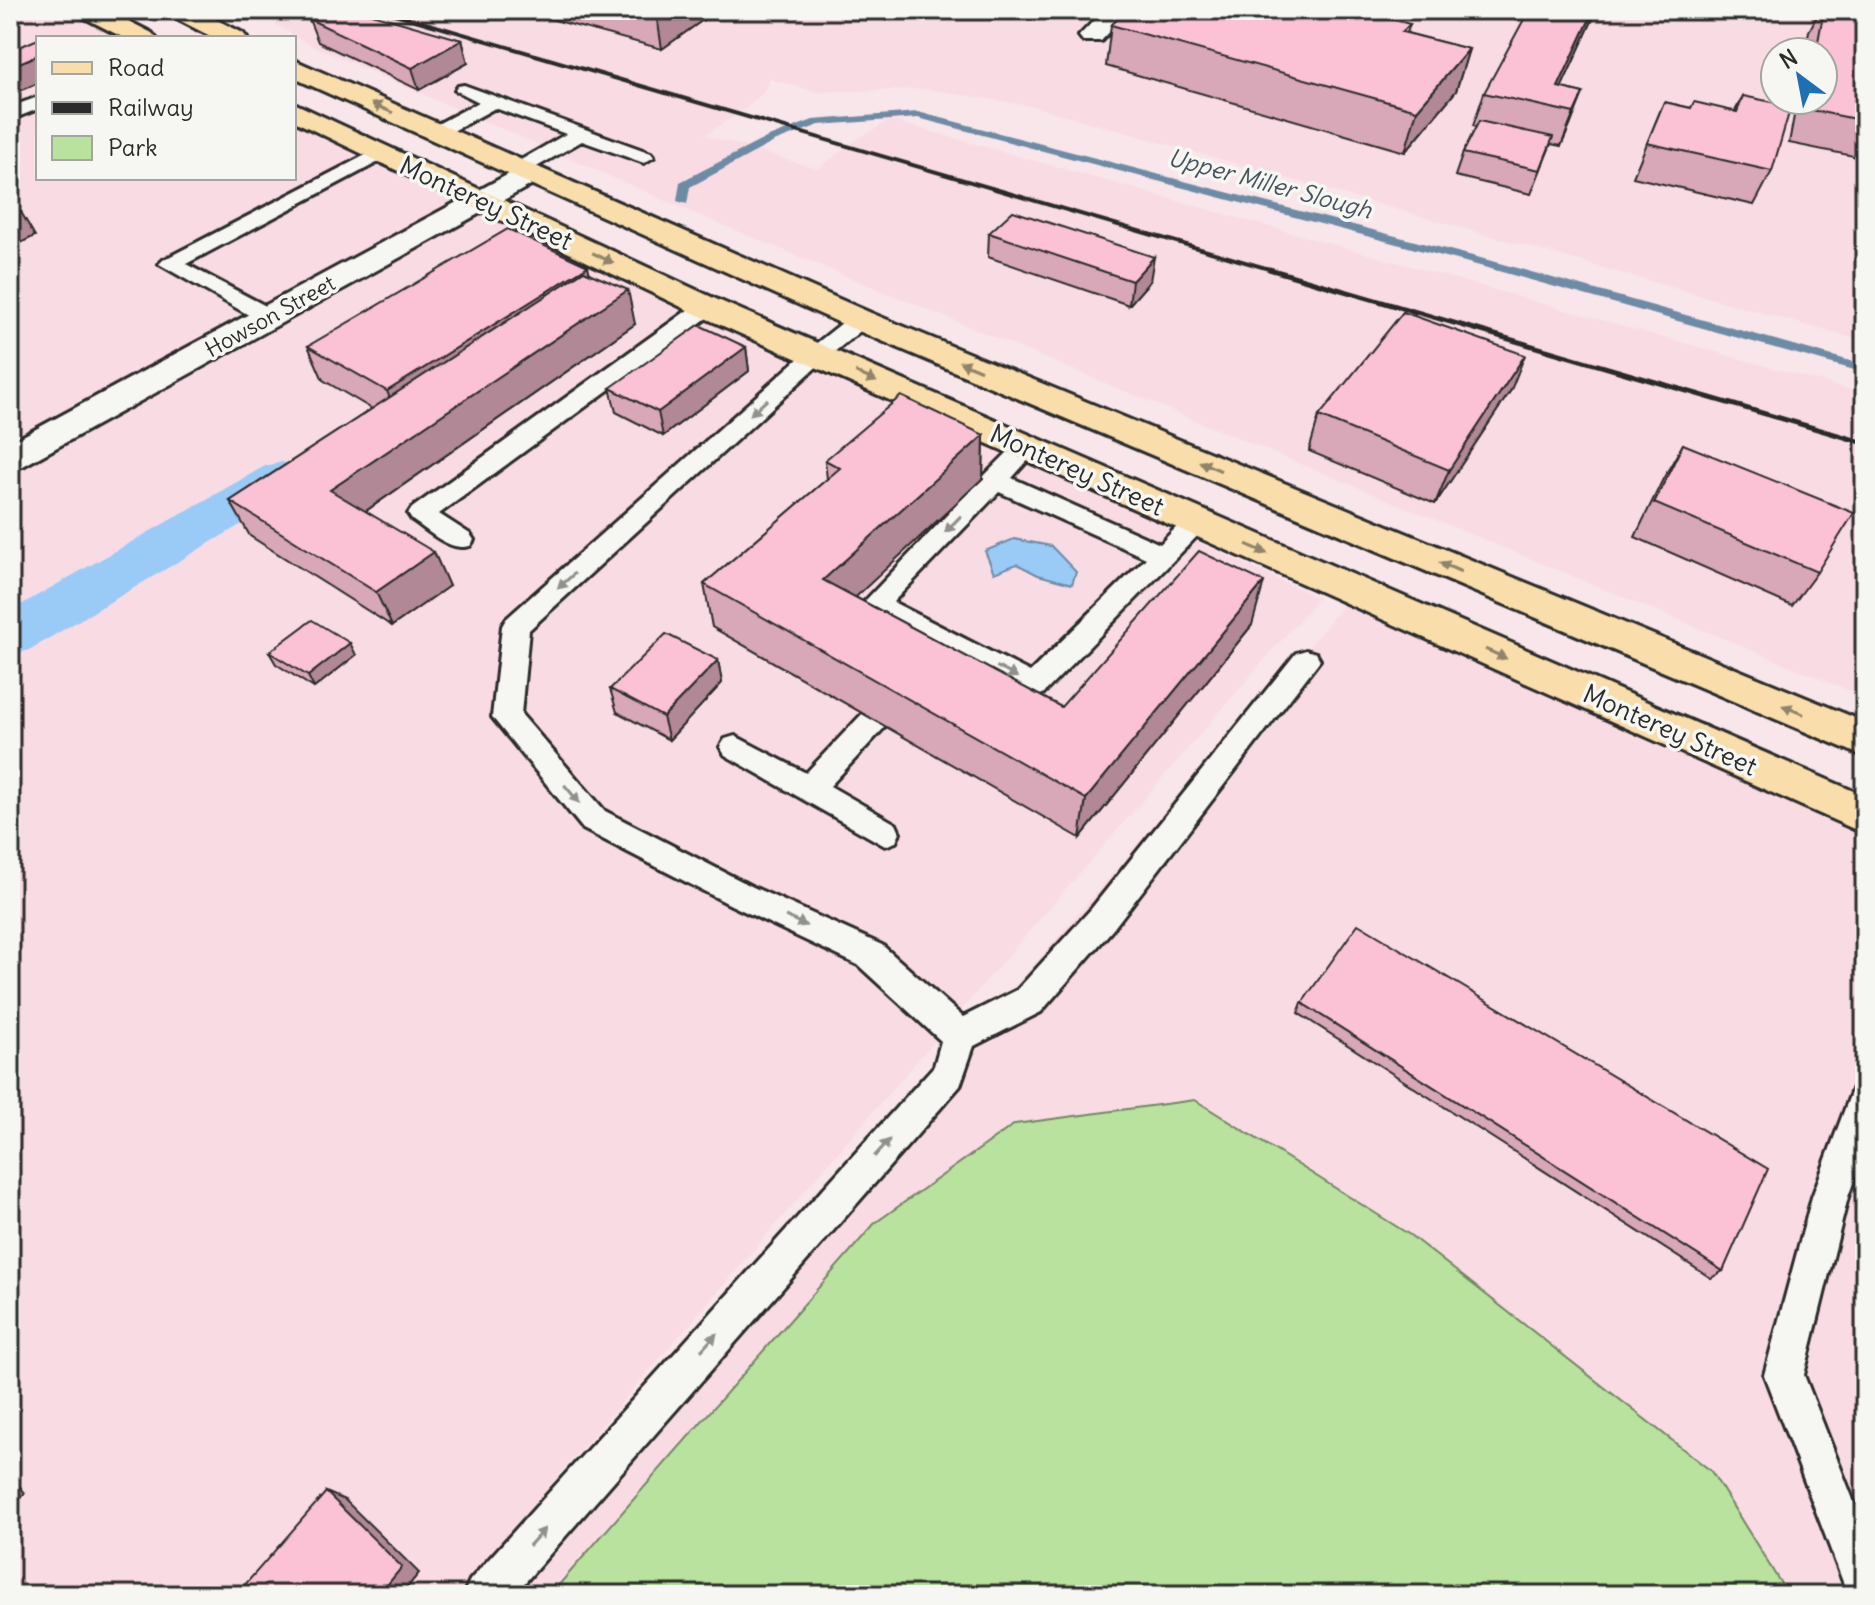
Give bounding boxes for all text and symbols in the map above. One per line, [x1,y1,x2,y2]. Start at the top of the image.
legend [36,36,296,180]
north arrow [1759,36,1839,116]
text: N [1775,43,1802,75]
text: Road [108,52,164,82]
text: Railway [108,92,194,122]
one-way arrow [370,101,394,114]
text: Park [108,132,158,162]
water label: Upper Miller Slough [1165,141,1376,225]
street label: Monterey Street [394,148,578,257]
one-way arrow [592,252,615,265]
street label: Howson Street [200,269,340,363]
one-way arrow [958,359,982,372]
one-way arrow [854,371,877,384]
one-way arrow [749,397,768,415]
street label: Monterey Street [985,416,1170,523]
one-way arrow [1198,459,1222,472]
one-way arrow [944,514,962,533]
one-way arrow [1246,543,1269,556]
one-way arrow [1438,560,1462,573]
one-way arrow [556,572,576,589]
one-way arrow [1484,647,1507,660]
one-way arrow [996,665,1018,679]
street label: Monterey Street [1578,676,1763,783]
one-way arrow [1781,704,1805,717]
one-way arrow [563,784,580,804]
one-way arrow [784,914,808,928]
one-way arrow [873,1139,891,1158]
one-way arrow [700,1333,717,1353]
one-way arrow [527,1527,545,1546]

